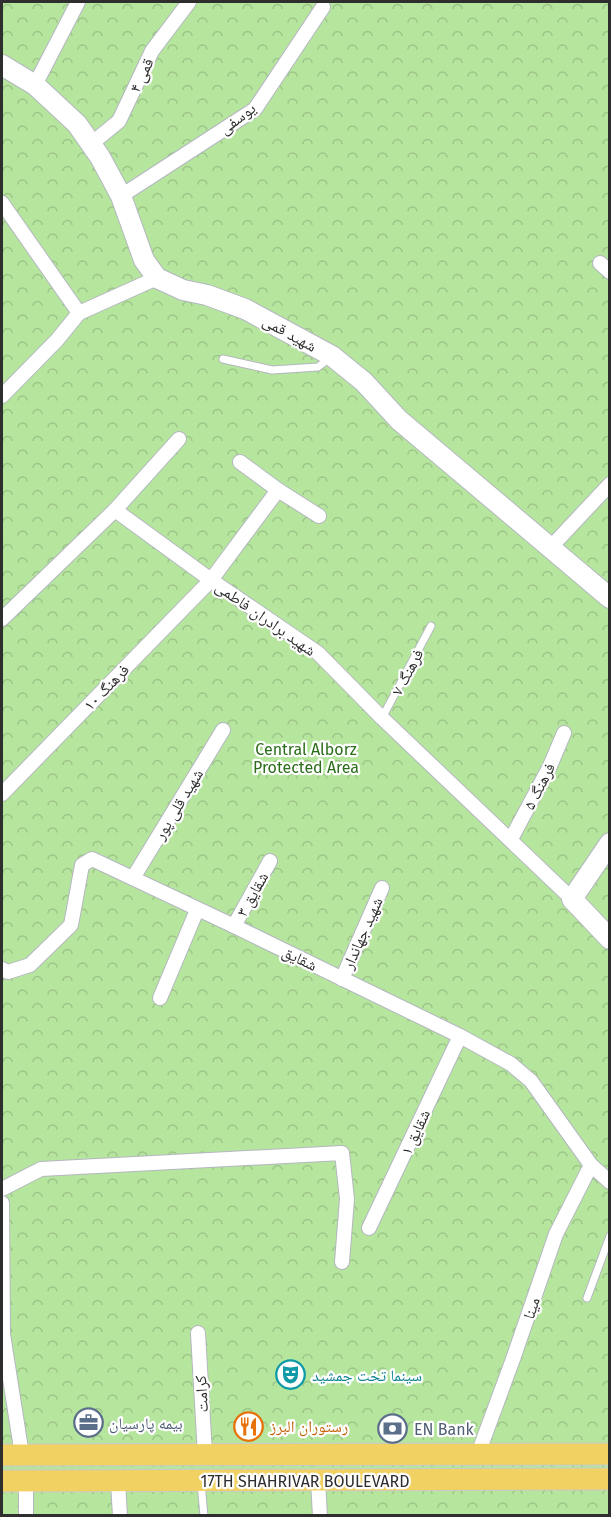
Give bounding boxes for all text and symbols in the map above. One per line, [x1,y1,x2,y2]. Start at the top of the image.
street label: قمی ۴ [125,55,159,96]
street label: یوسفی [215,99,260,139]
street label: شهید قمی [259,311,320,357]
street label: شهید برادران فاطمی [211,577,320,661]
street label: فرهنگ ۷ [387,646,428,699]
street label: فرهنگ ۱۰ [80,660,133,714]
park label: Central Alborz Protected Area [253,740,359,777]
street label: فرهنگ ۵ [520,760,559,813]
street label: شهید قلی پور [149,765,208,844]
street label: شقایق ۳ [233,869,273,920]
street label: شهید جهاندار [338,894,387,973]
street label: شقایق [279,942,320,976]
street label: شقایق ۱ [397,1106,435,1158]
street label: مینا [519,1295,544,1322]
theatre icon: سینما تخت جمشید [275,1359,307,1391]
place label: سینما تخت جمشید [312,1366,422,1385]
street label: کرامت [191,1375,212,1413]
office icon: بیمه پارسیان [72,1407,104,1439]
restaurant icon: رستوران البرز [233,1410,265,1442]
bank icon: EN Bank [377,1413,409,1445]
place label: بیمه پارسیان [109,1414,183,1434]
place label: رستوران البرز [269,1417,348,1437]
place label: EN Bank [414,1420,475,1439]
street label: 17TH SHAHRIVAR BOULEVARD [201,1472,409,1491]

